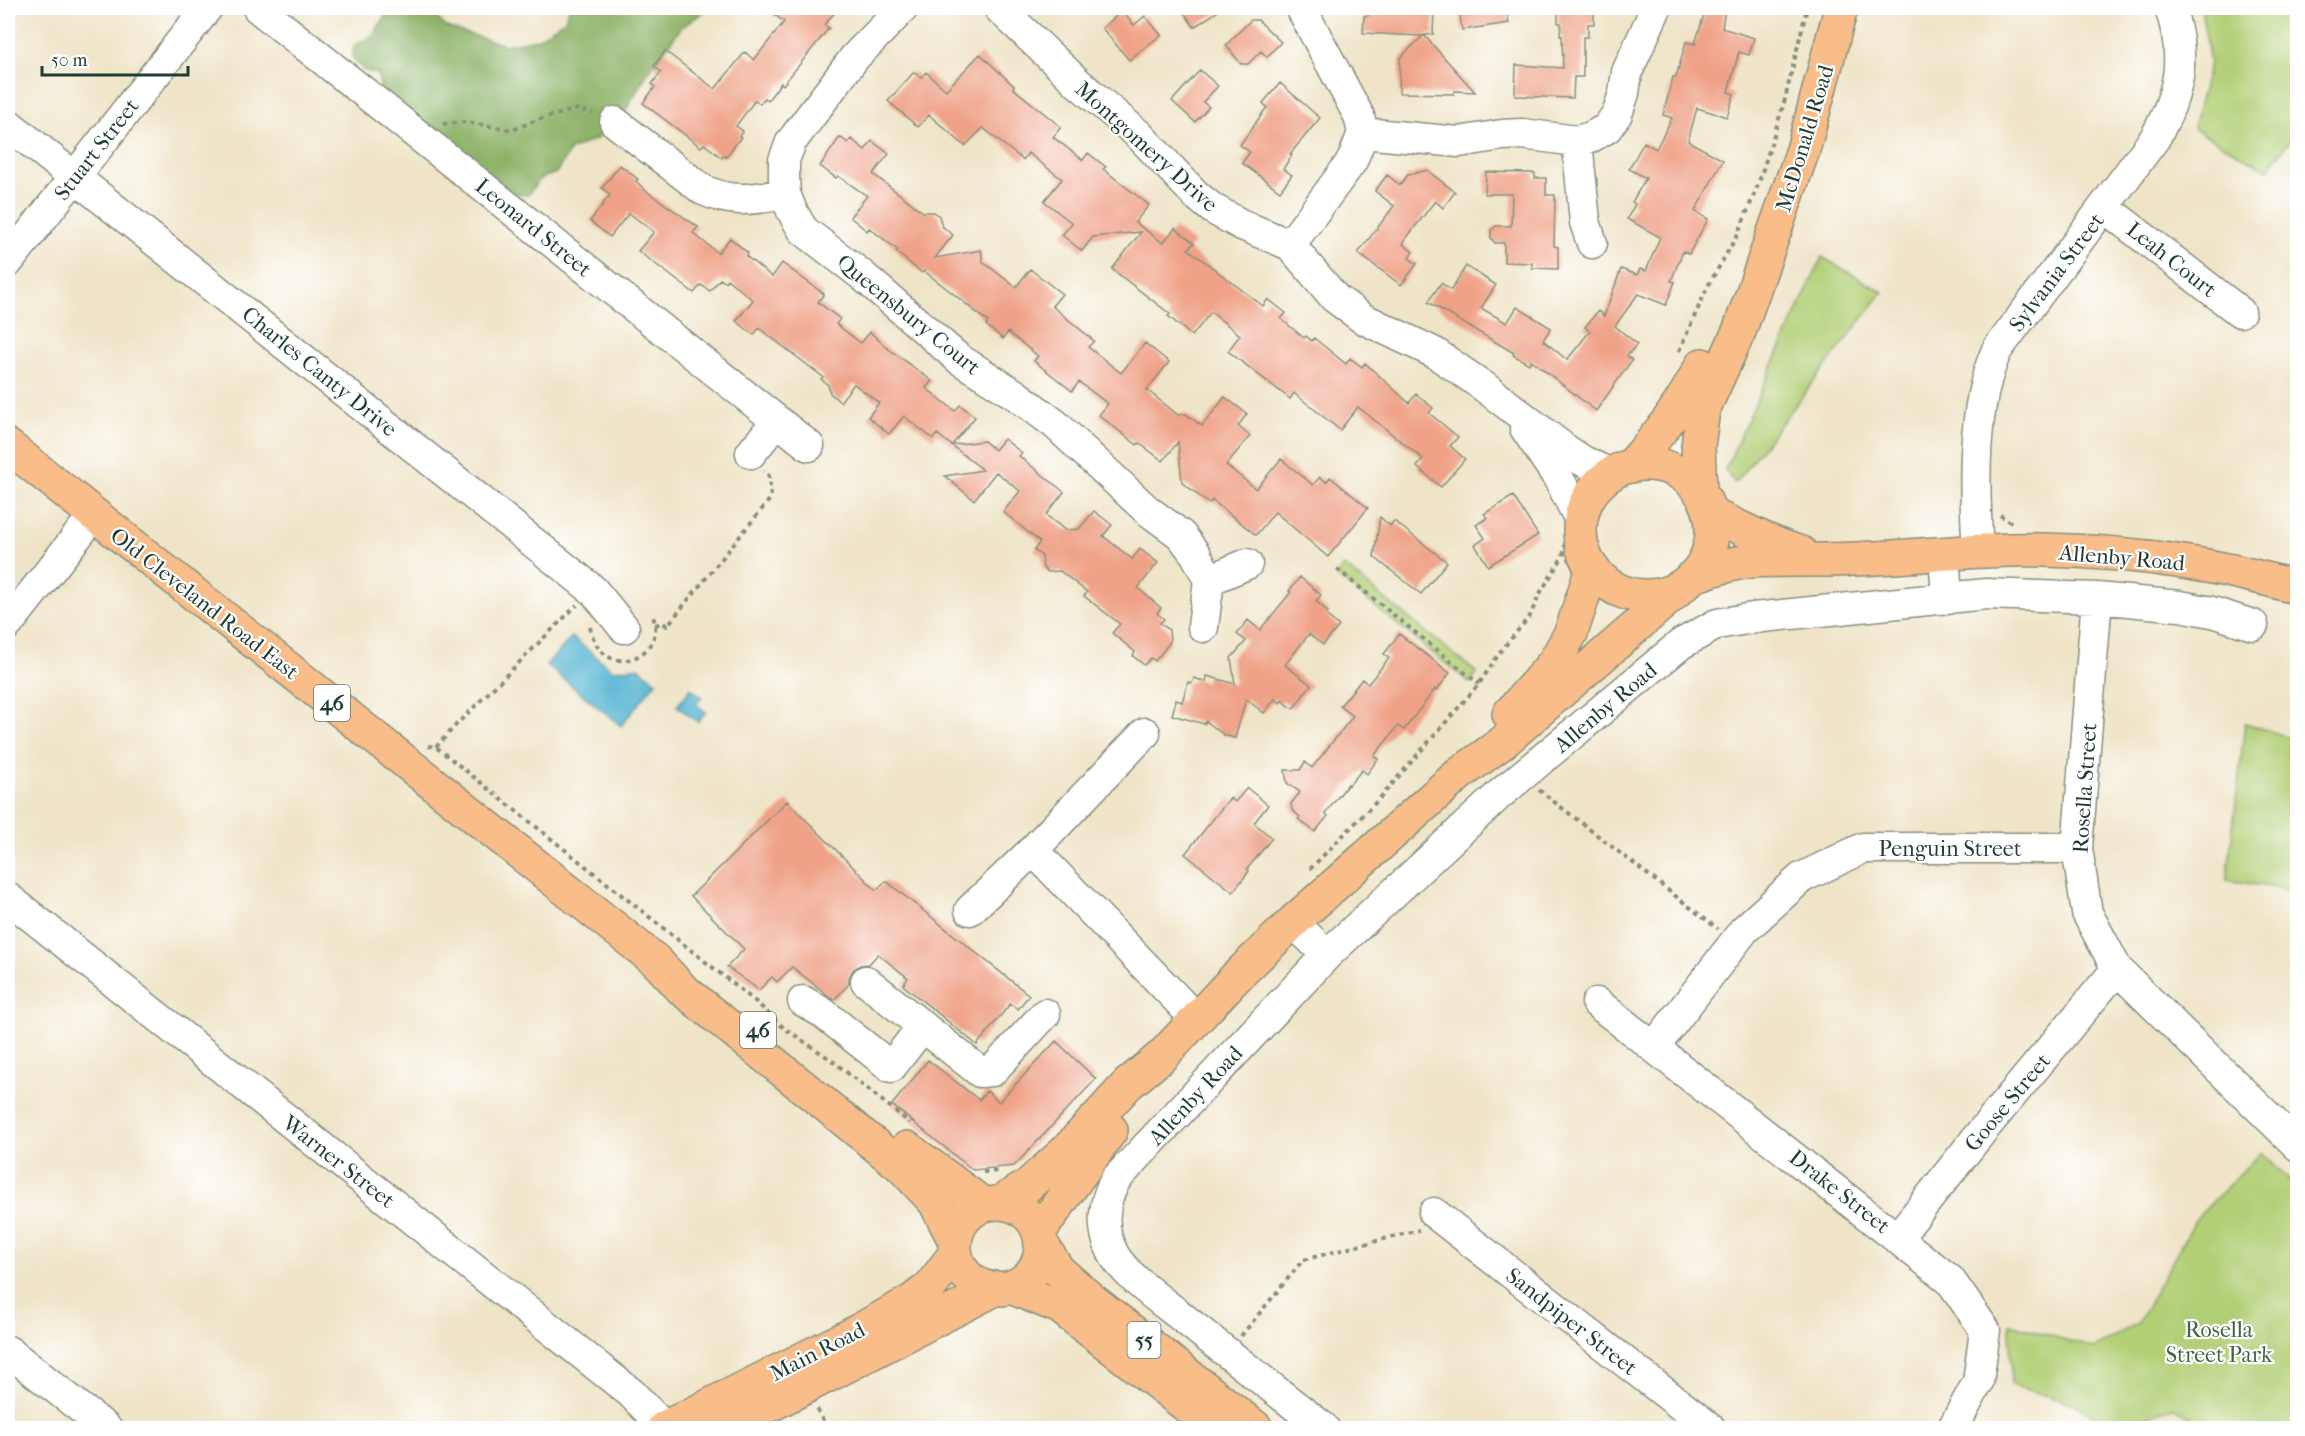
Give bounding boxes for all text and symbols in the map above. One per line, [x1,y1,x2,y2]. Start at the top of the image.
scale bar [42,39,188,77]
text: 50 m [51,50,88,71]
street label: McDonald Road [1770,61,1840,215]
street label: Montgomery Drive [1070,76,1223,218]
street label: Stuart Street [49,93,145,206]
street label: Leonard Street [470,173,597,283]
street label: Sylvania Street [2004,208,2110,337]
street label: Leah Court [2121,217,2222,303]
street label: Queensbury Court [831,249,985,381]
street label: Charles Canty Drive [237,301,402,442]
street label: Old Cleveland Road East [105,522,304,685]
street label: Allenby Road [2057,539,2187,577]
street label: Allenby Road [1548,657,1663,759]
road number: 46 [314,685,350,721]
street label: Rosella Street [2067,722,2103,854]
street label: Penguin Street [1878,836,2022,862]
road number: 46 [740,1012,776,1048]
street label: Allenby Road [1143,1040,1249,1151]
street label: Goose Street [1959,1048,2056,1157]
street label: Warner Street [276,1109,400,1214]
street label: Drake Street [1784,1144,1895,1239]
street label: Sandpiper Street [1501,1262,1642,1381]
street label: Main Road [766,1316,870,1387]
park label: Rosella Street Park [2166,1317,2273,1368]
road number: 55 [1128,1322,1160,1358]

